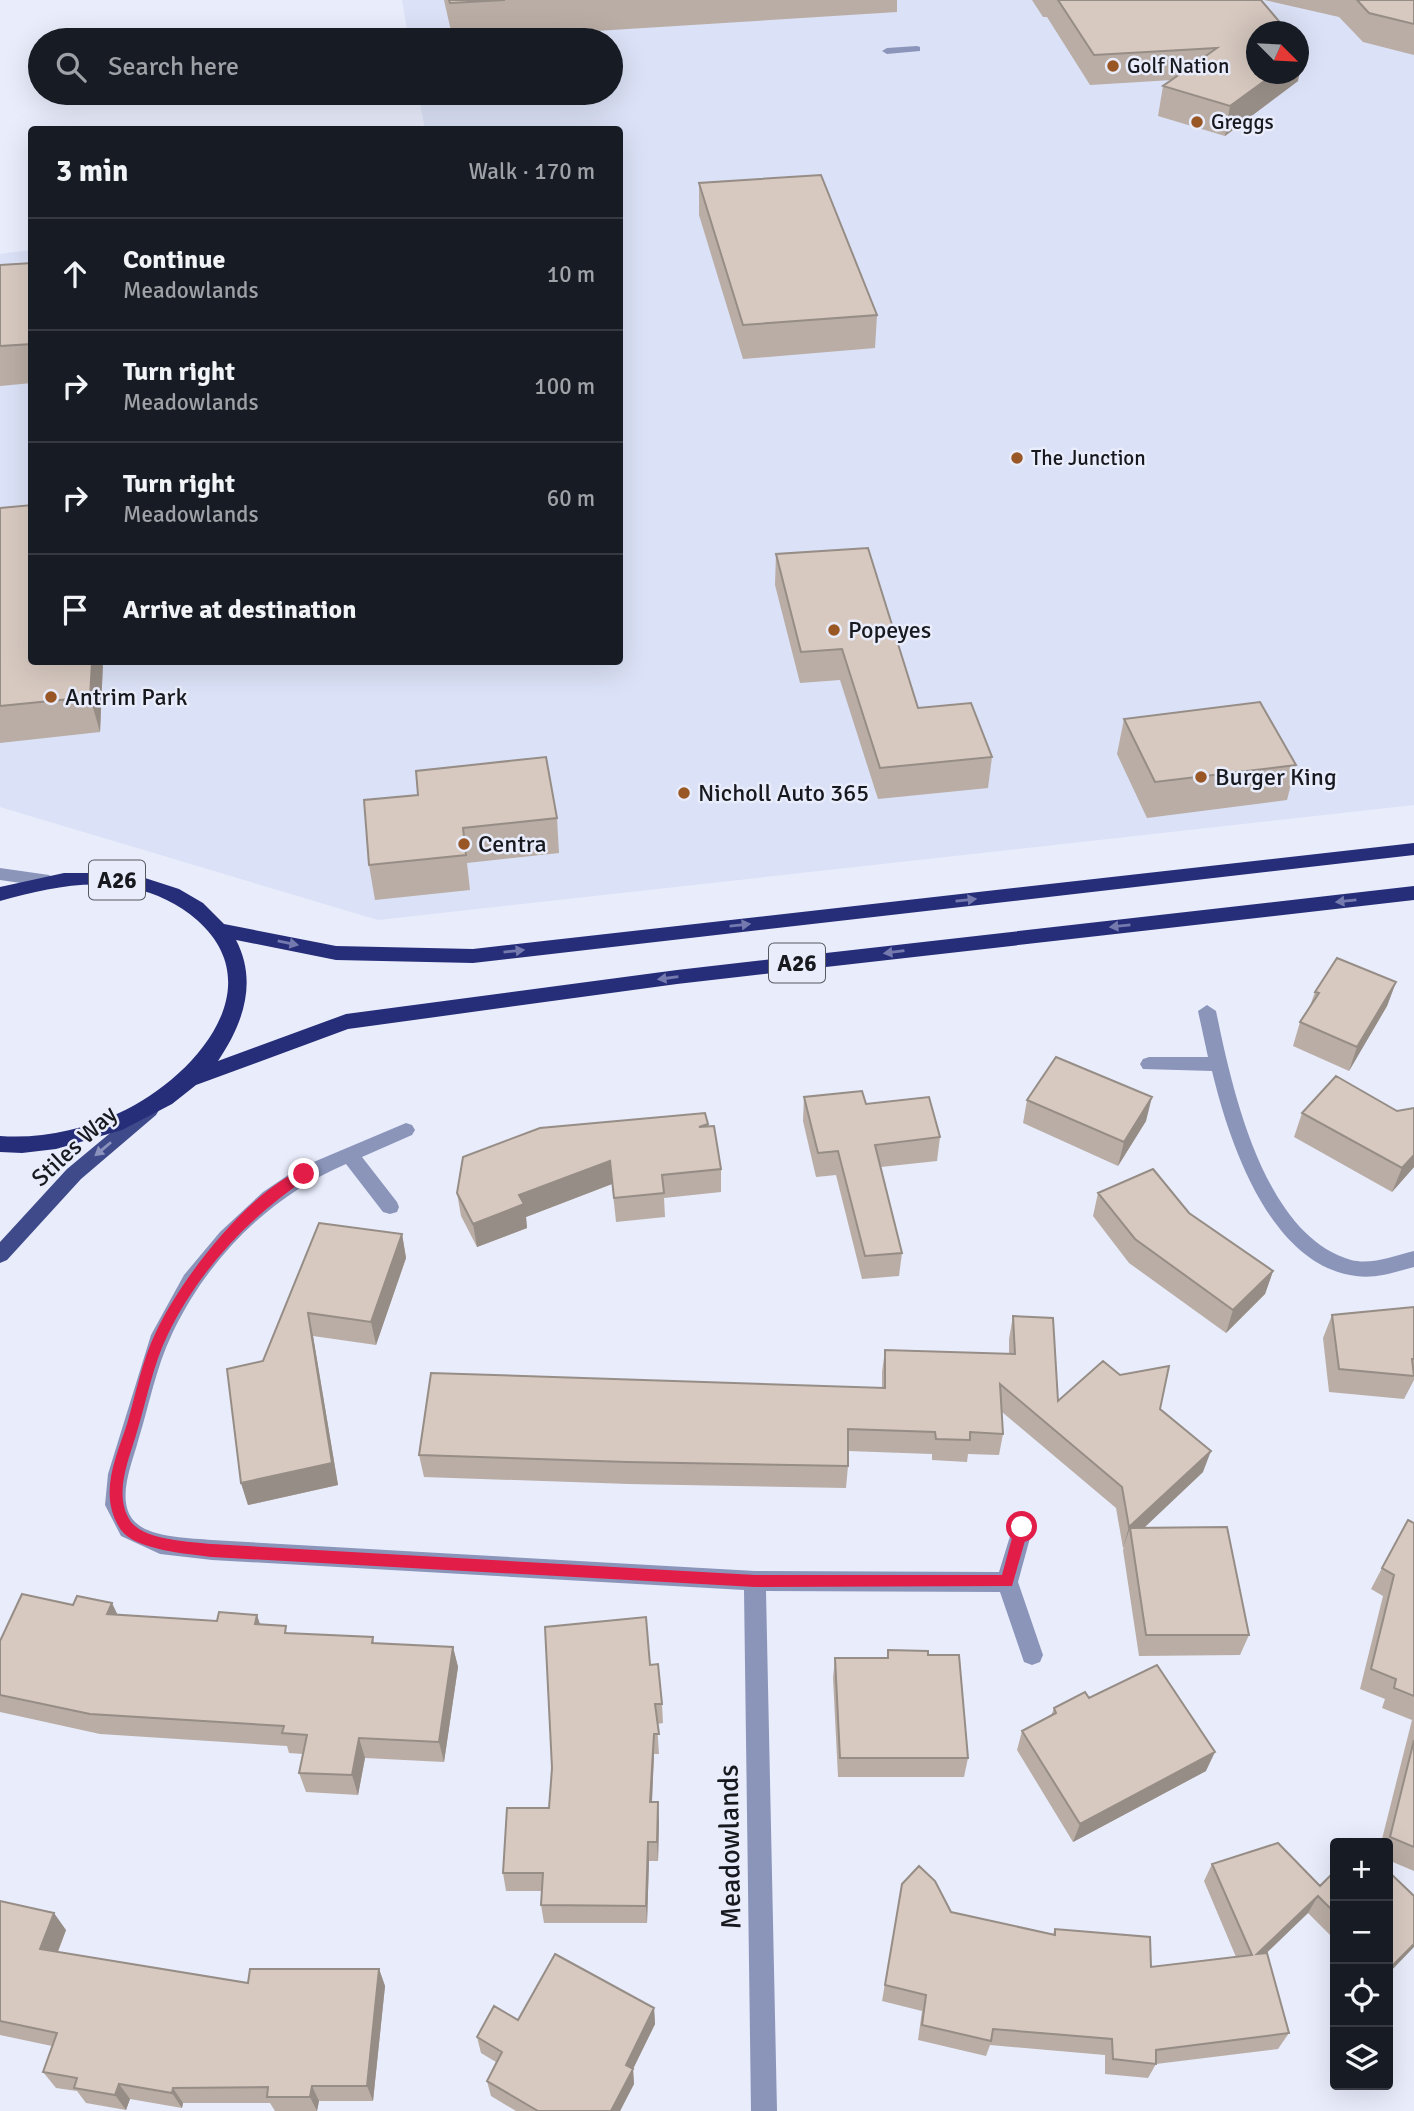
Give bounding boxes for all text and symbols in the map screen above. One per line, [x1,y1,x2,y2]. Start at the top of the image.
north arrow [1246,21,1309,84]
search box [28,28,623,105]
icon: search [52,48,90,86]
text: Search here [108,51,239,83]
place label: Golf Nation [1127,53,1229,79]
marker: Golf Nation [1105,58,1121,74]
place label: Greggs [1211,109,1274,135]
marker: Greggs [1189,114,1205,130]
text: 3 min [56,153,128,190]
text: Walk · 170 m [469,157,595,186]
text: Continue [123,244,225,276]
icon: ahead [56,255,94,293]
text: 10 m [547,260,595,289]
text: Meadowlands [123,276,258,305]
text: Turn right [123,356,235,388]
icon: right [56,367,94,405]
text: 100 m [534,372,595,401]
text: Meadowlands [123,388,258,417]
place label: The Junction [1031,445,1146,471]
marker: The Junction [1009,450,1025,466]
text: Turn right [123,468,235,500]
icon: right [56,479,94,517]
text: 60 m [547,484,595,513]
text: Meadowlands [123,500,258,529]
icon: arrive [56,591,94,629]
text: Arrive at destination [123,594,356,626]
place label: Popeyes [848,615,931,645]
marker: Popeyes [826,622,842,638]
place label: Antrim Park [65,682,187,712]
marker: Antrim Park [43,689,59,705]
place label: Burger King [1215,762,1337,792]
marker: Burger King [1193,769,1209,785]
place label: Nicholl Auto 365 [698,778,869,808]
marker: Nicholl Auto 365 [676,785,692,801]
place label: Centra [478,829,547,859]
marker: Centra [456,836,472,852]
road number: A26 [89,860,145,900]
one-way arrow [956,894,978,905]
one-way arrow [1335,895,1357,906]
one-way arrow [729,920,751,931]
one-way arrow [1109,921,1131,932]
one-way arrow [277,938,299,949]
road number: A26 [769,944,825,982]
one-way arrow [503,945,525,956]
one-way arrow [883,947,905,958]
one-way arrow [657,973,679,984]
street label: Stiles Way [25,1099,123,1193]
one-way arrow [94,1141,112,1157]
route end [288,1158,319,1189]
route start [1006,1511,1037,1542]
street label: Meadowlands [712,1764,748,1930]
map controls [1330,1838,1393,2090]
button: + [1330,1838,1393,1901]
button: − [1330,1901,1393,1964]
button: locate [1330,1964,1393,2027]
button: layers [1330,2027,1393,2090]

